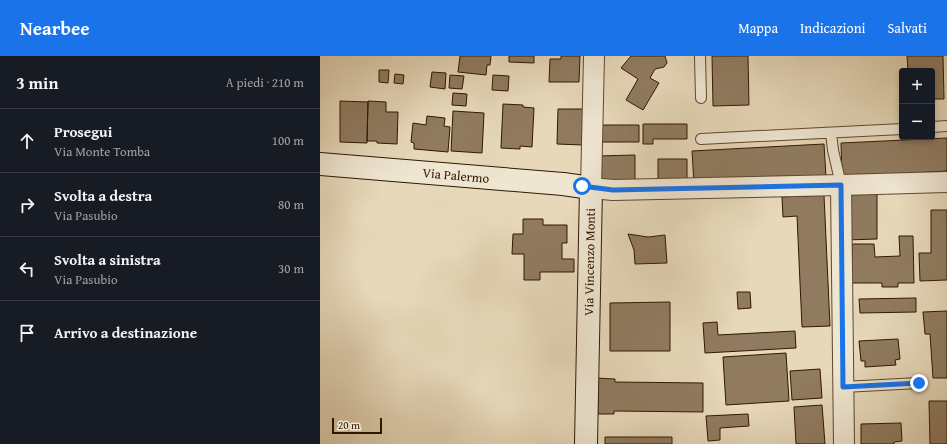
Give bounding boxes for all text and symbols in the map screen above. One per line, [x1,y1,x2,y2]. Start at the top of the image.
text: Nearbee [20,14,90,42]
text: Mappa [738,18,778,38]
text: Indicazioni [800,18,865,38]
text: Salvati [887,18,927,38]
map controls [899,68,935,140]
button: + [899,68,935,104]
text: 3 min [16,70,58,95]
text: A piedi · 210 m [226,73,304,92]
button: − [899,104,935,140]
text: Prosegui [54,121,112,142]
icon: ahead [16,130,38,152]
text: 100 m [272,131,304,150]
text: Via Monte Tomba [54,142,150,161]
street label: Via Palermo [422,163,490,188]
route start [573,177,591,195]
text: Svolta a destra [54,185,152,206]
icon: right [16,194,38,216]
text: 80 m [278,195,304,214]
text: Via Pasubio [54,206,118,225]
street label: Via Vincenzo Monti [579,208,600,316]
text: Svolta a sinistra [54,249,161,270]
icon: left [16,258,38,280]
text: 30 m [278,259,304,278]
text: Via Pasubio [54,270,118,289]
icon: arrive [16,322,38,344]
text: Arrivo a destinazione [54,322,197,343]
route end [910,374,928,392]
scale bar [332,416,382,435]
text: 20 m [338,417,360,433]

